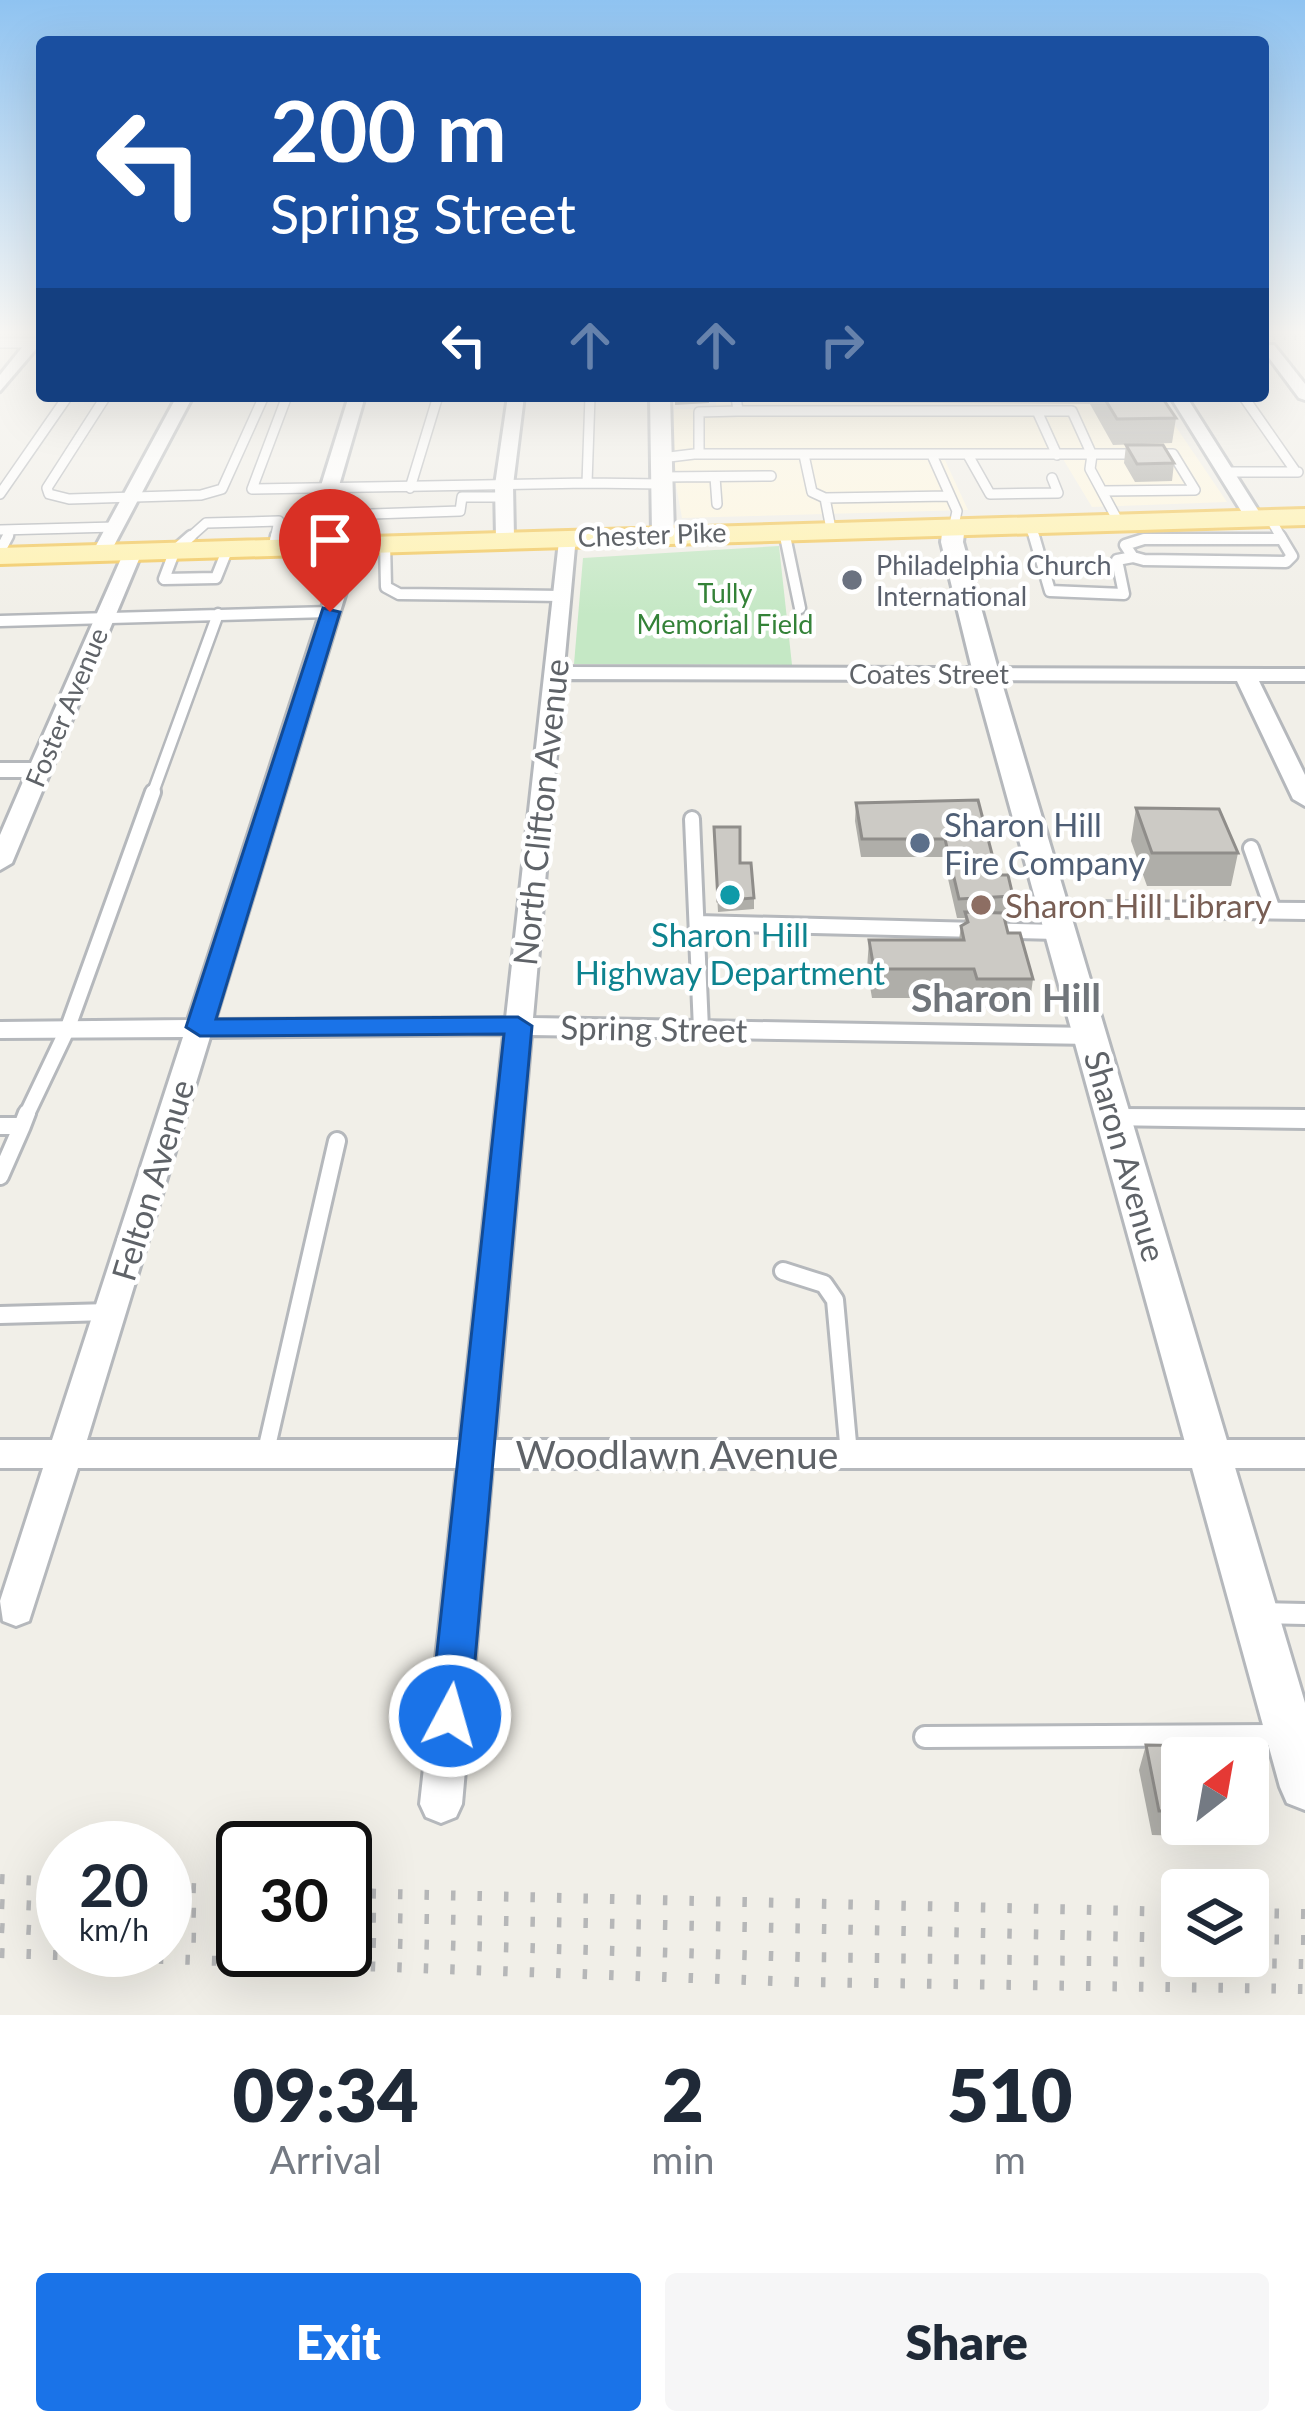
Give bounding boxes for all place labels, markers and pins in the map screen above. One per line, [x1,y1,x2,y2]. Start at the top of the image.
pin [279,489,381,612]
place label: Philadelphia Church International [876,548,1112,612]
marker: Philadelphia Church International [839,567,865,593]
place label: Sharon Hill Fire Company [944,804,1145,882]
marker: Sharon Hill Fire Company [907,830,933,856]
marker: Sharon Hill Highway Department [717,882,743,908]
place label: Sharon Hill Library [1005,885,1272,925]
marker: Sharon Hill Library [968,892,994,918]
place label: Sharon Hill Highway Department [575,914,885,992]

